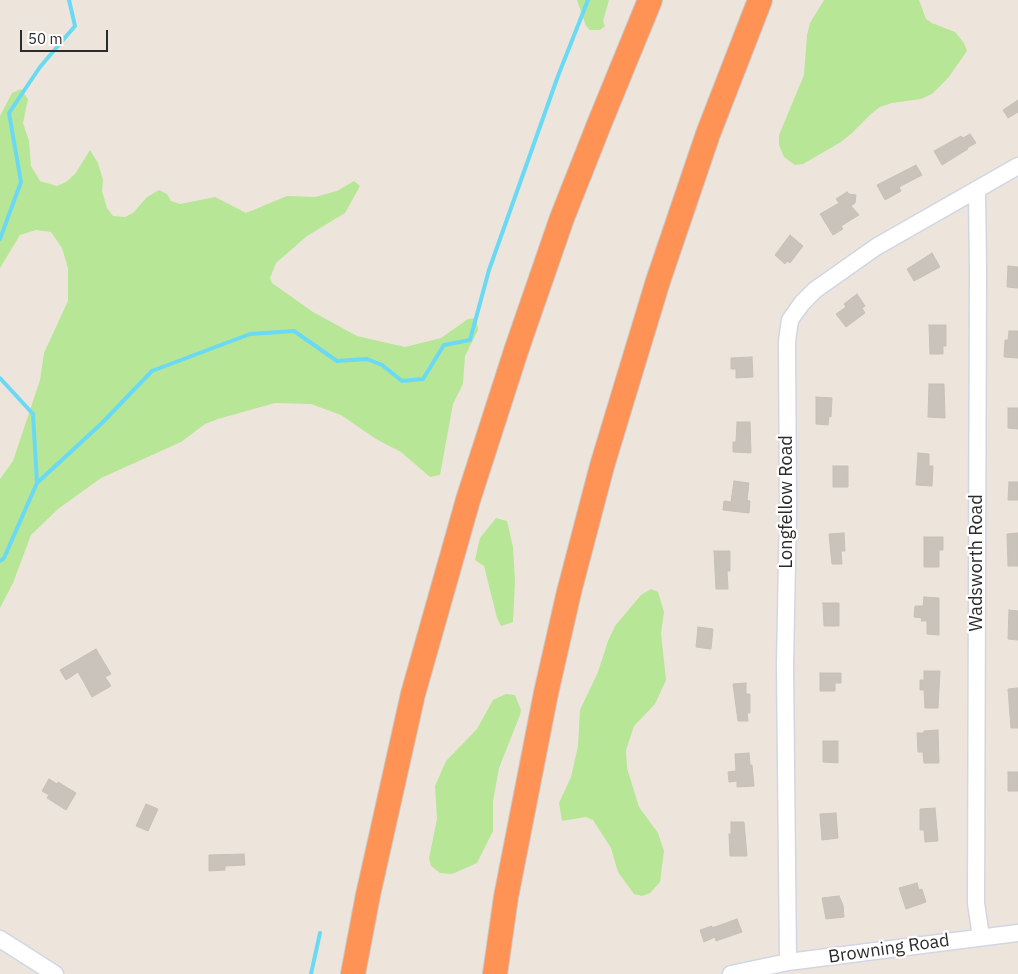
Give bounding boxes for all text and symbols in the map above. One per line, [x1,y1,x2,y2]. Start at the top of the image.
scale bar [22,20,110,52]
text: 50 m [28,29,63,48]
street label: Longfellow Road [776,435,798,569]
street label: Wadsworth Road [966,494,988,632]
street label: Browning Road [827,930,951,968]

